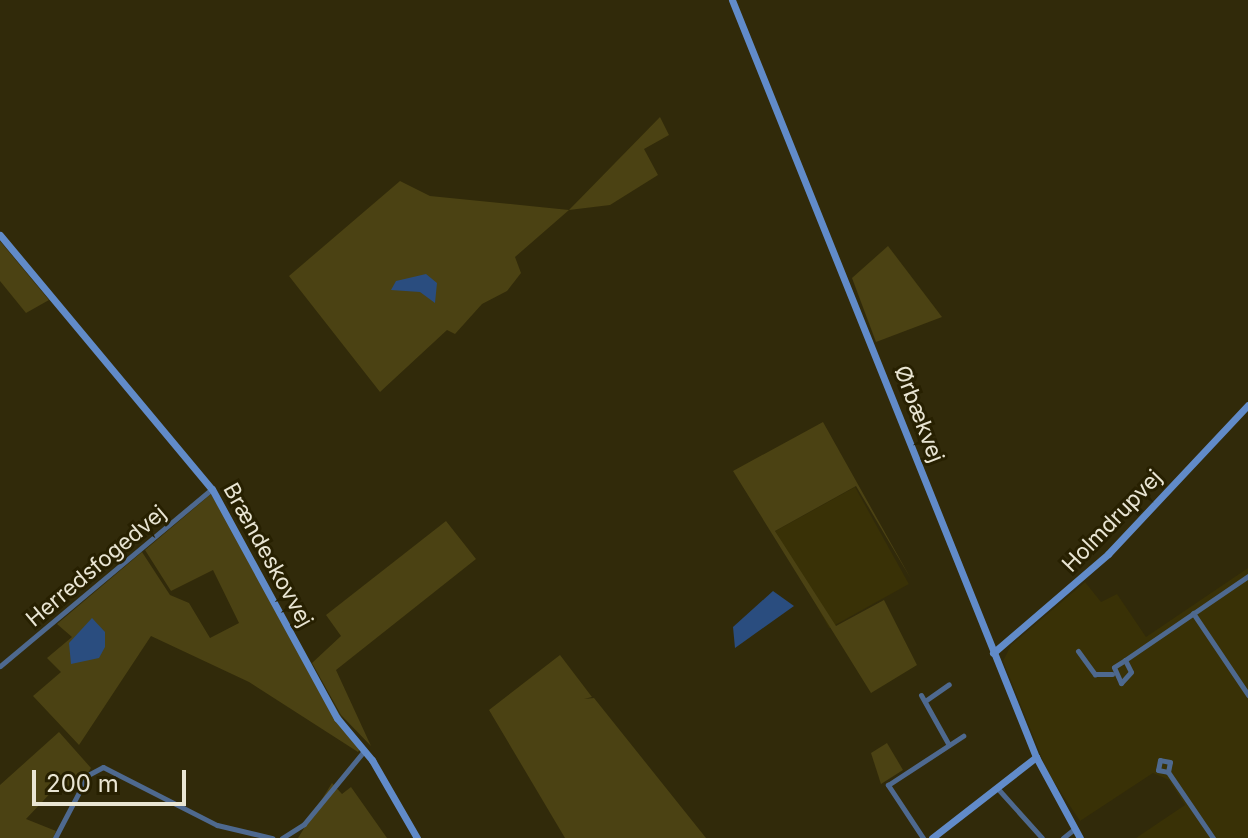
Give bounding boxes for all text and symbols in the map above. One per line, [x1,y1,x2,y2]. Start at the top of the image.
street label: Ørbækvej [888,362,950,466]
street label: Holmdrupvej [1057,464,1167,578]
street label: Brændeskovvej [218,478,318,632]
street label: Herredsfogedvej [21,500,171,632]
scale bar [36,754,190,804]
text: 200 m [46,769,119,798]

